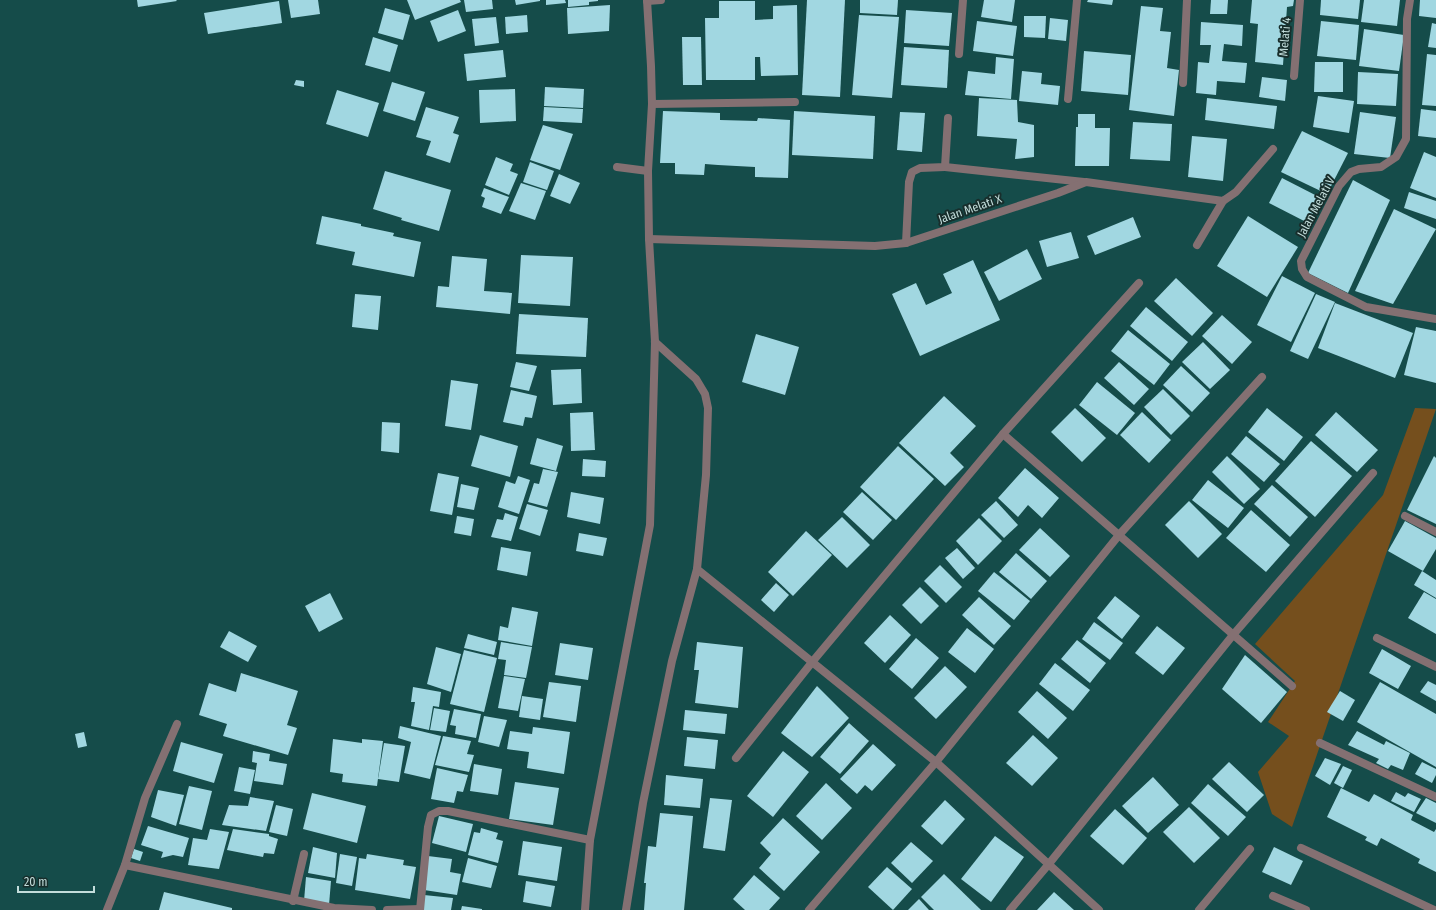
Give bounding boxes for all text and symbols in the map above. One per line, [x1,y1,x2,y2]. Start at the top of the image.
street label: Melati 4 [1276,17,1294,57]
street label: Jalan Melati V [1294,174,1338,240]
street label: Jalan Melati X [936,192,1004,226]
scale bar [18,868,94,894]
text: 20 m [24,875,48,889]

